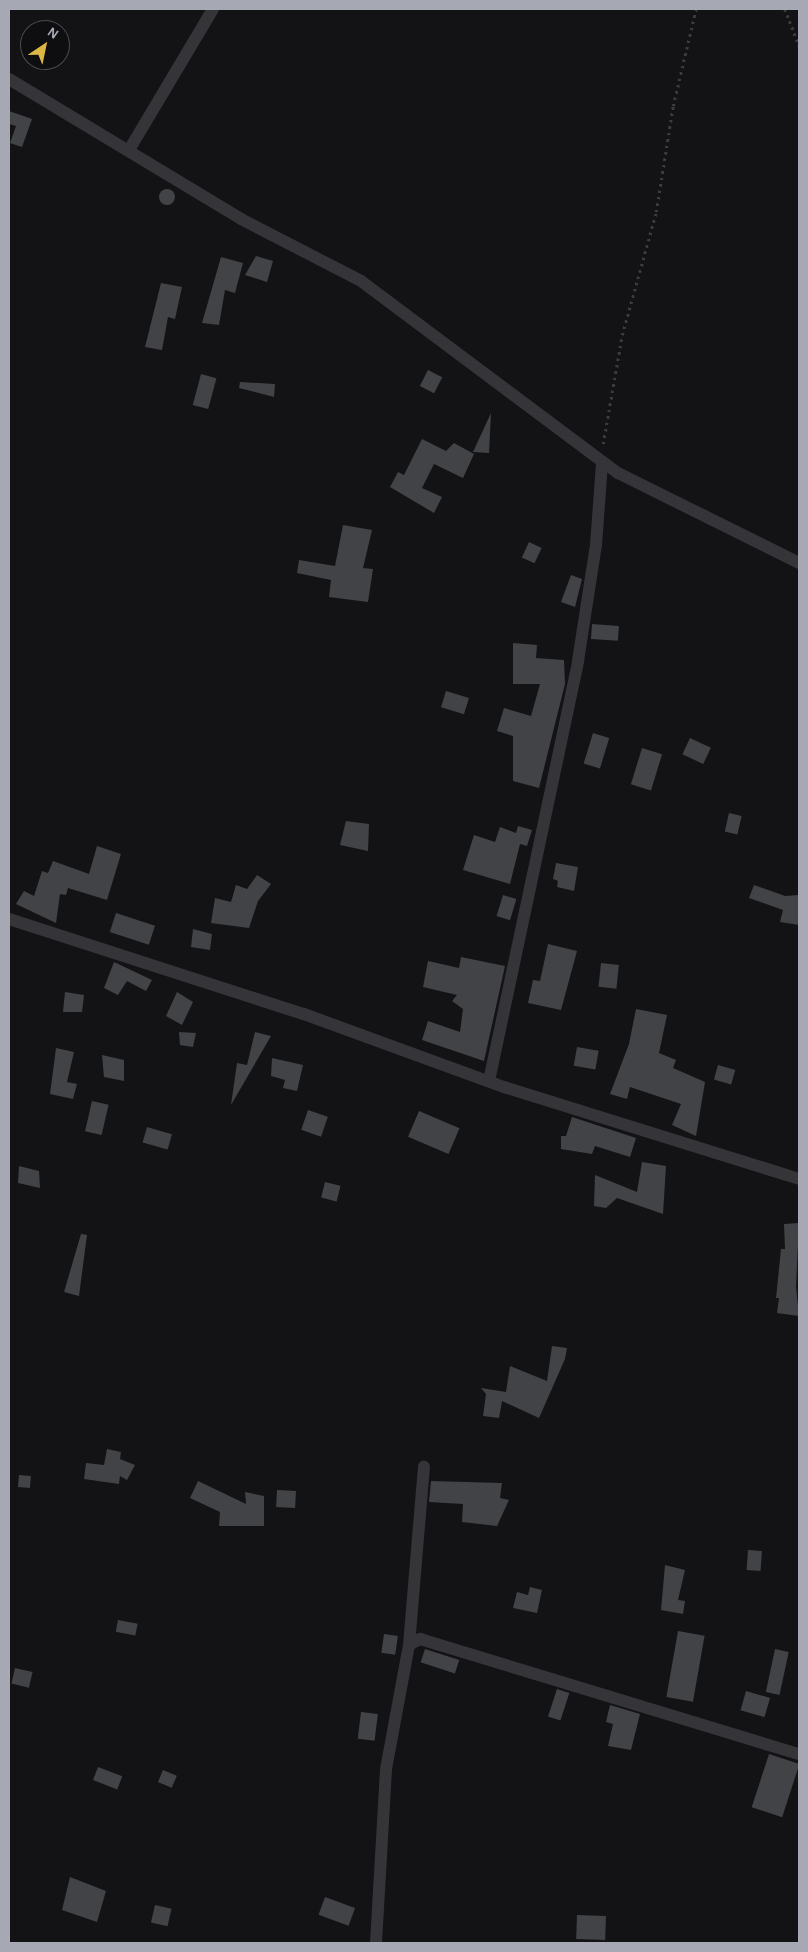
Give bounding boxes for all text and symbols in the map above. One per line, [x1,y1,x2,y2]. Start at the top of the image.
north arrow [20,20,70,70]
text: N [45,25,61,42]

